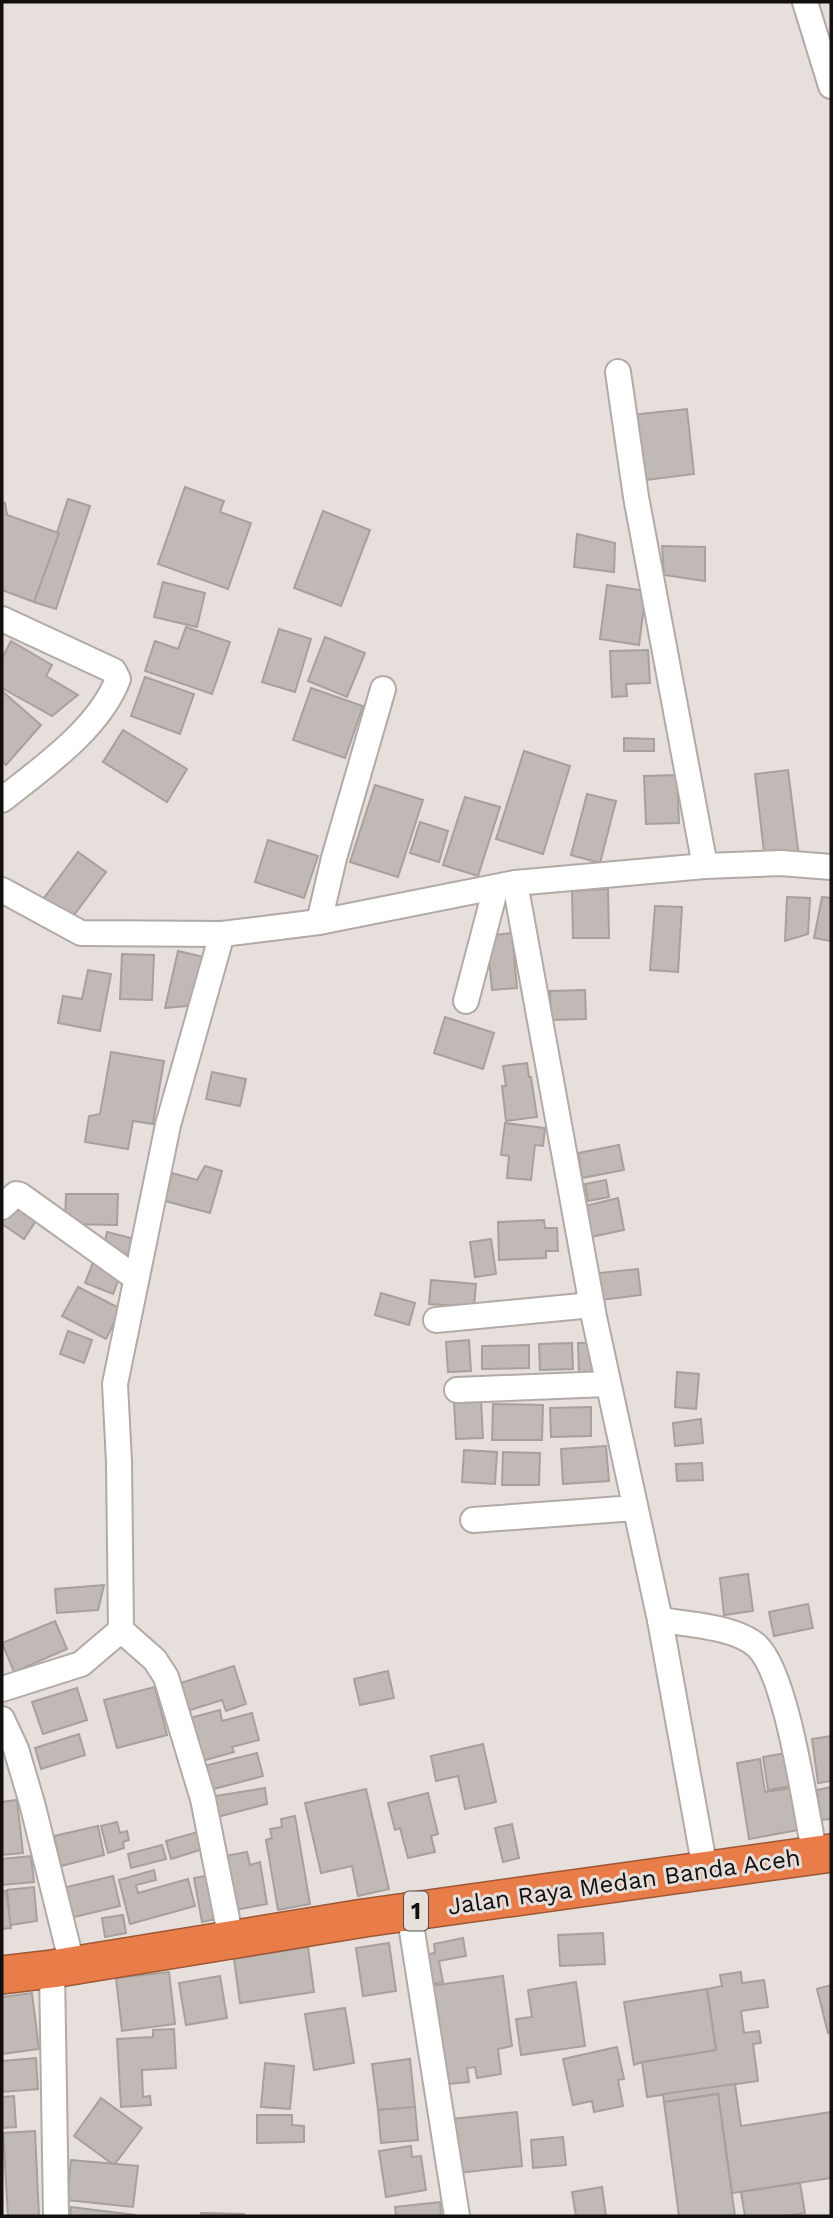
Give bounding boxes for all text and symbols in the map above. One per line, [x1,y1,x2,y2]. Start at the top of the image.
street label: Jalan Raya Medan Banda Aceh [446,1843,802,1921]
road number: 1 [404,1892,428,1930]

